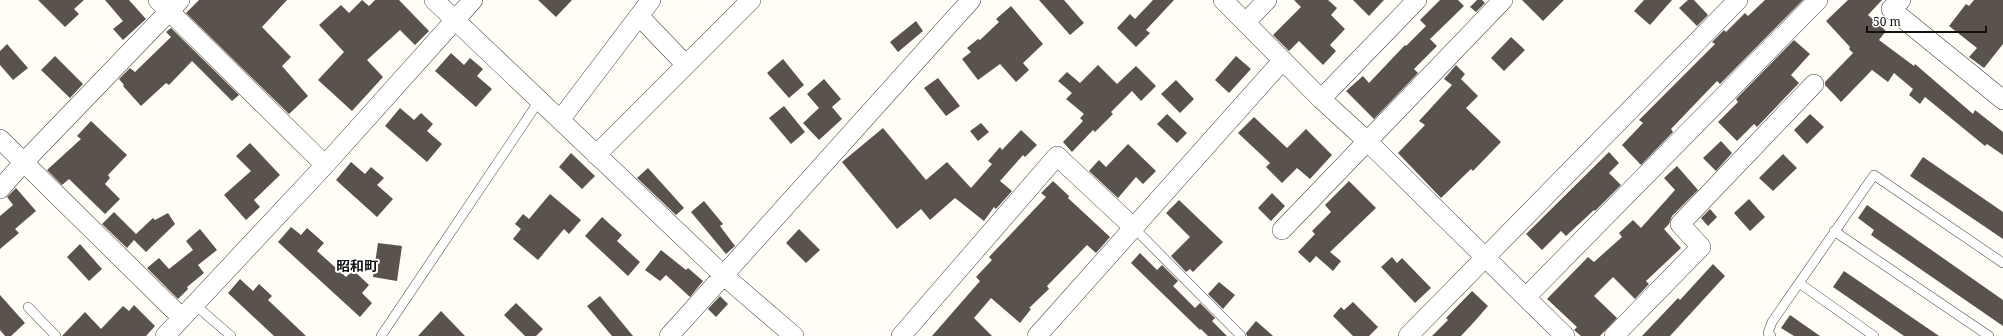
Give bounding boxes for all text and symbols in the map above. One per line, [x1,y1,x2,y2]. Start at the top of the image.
scale bar [1867,8,1986,34]
text: 50 m [1873,13,1901,30]
district label: 昭和町 [336,256,378,275]

